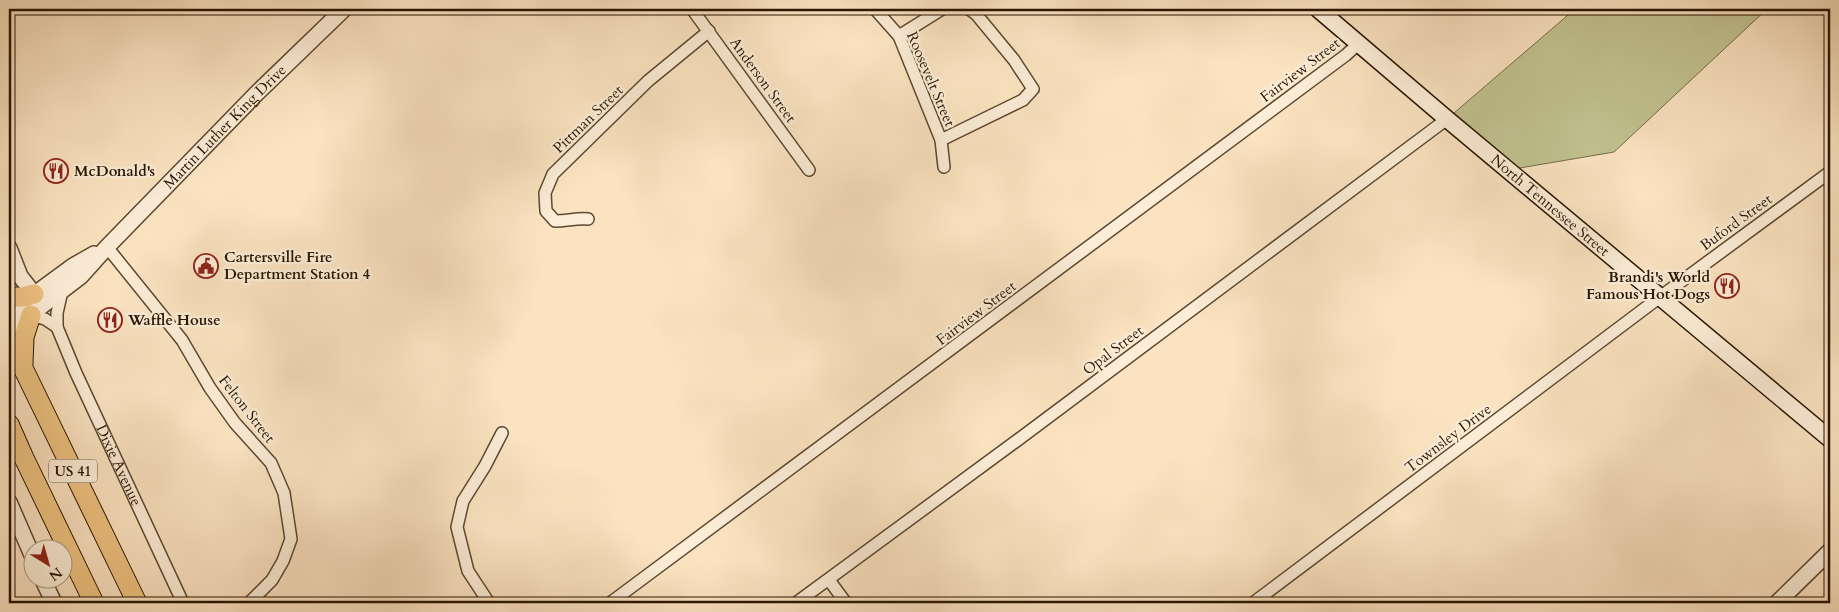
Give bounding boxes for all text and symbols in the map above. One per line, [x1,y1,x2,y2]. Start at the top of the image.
street label: Roosevelt Street [902,28,960,130]
street label: Anderson Street [725,33,801,127]
street label: Fairview Street [1256,33,1344,107]
street label: Martin Luther King Drive [159,60,291,193]
street label: Pittman Street [549,80,628,158]
street label: North Tennessee Street [1487,150,1614,261]
restaurant icon: McDonald's [43,158,69,184]
place label: McDonald's [74,161,155,181]
street label: Buford Street [1696,189,1776,255]
place label: Cartersville Fire Department Station 4 [224,247,371,284]
public building icon: Cartersville Fire Department Station 4 [193,253,219,279]
place label: Brandi's World Famous Hot Dogs [1586,267,1710,304]
restaurant icon: Brandi's World Famous Hot Dogs [1714,273,1740,299]
street label: Fairview Street [932,276,1020,350]
restaurant icon: Waffle House [97,307,123,333]
place label: Waffle House [127,310,221,330]
street label: Opal Street [1078,320,1148,379]
street label: Felton Street [214,371,280,447]
street label: Townsley Drive [1401,399,1496,477]
street label: Dixie Avenue [91,421,147,509]
road number: US 41 [49,460,97,482]
north arrow [22,540,72,590]
text: N [45,563,66,585]

